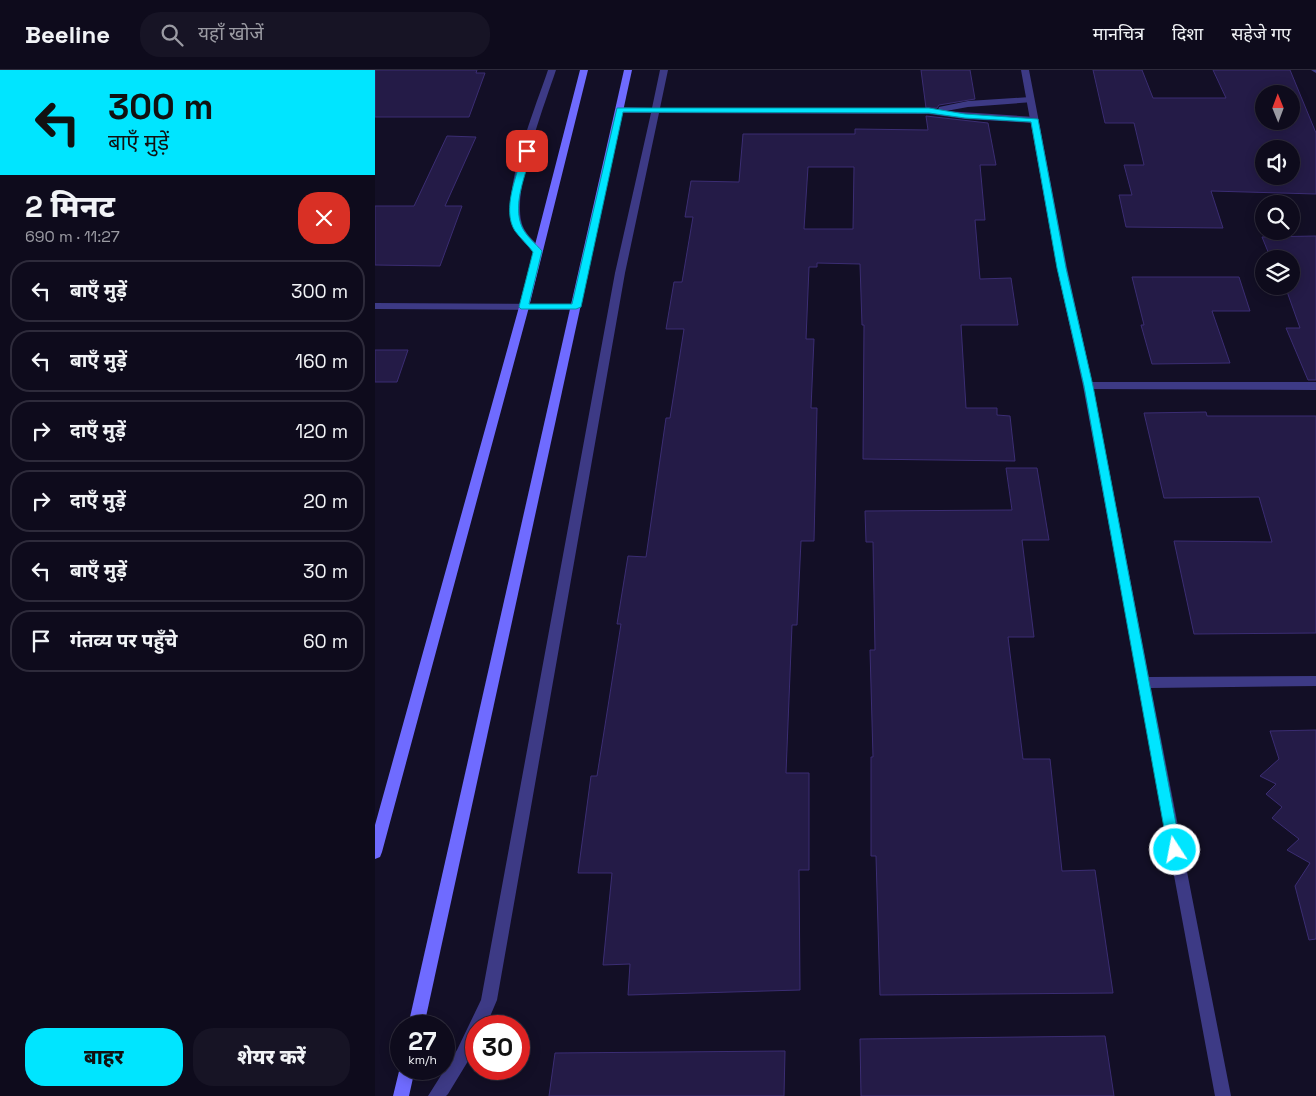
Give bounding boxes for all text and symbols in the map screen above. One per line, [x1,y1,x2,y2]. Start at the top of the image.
search box [140,12,490,57]
text: Beeline [25,19,110,50]
icon: search [158,21,186,49]
text: यहाँ खोजें [198,21,264,46]
text: मानचित्र [1093,22,1144,45]
text: दिशा [1172,22,1203,45]
text: सहेजे गए [1231,22,1291,45]
text: 300 m [108,85,213,129]
north arrow [1255,85,1300,130]
map controls [1255,85,1300,295]
icon: left [25,90,90,155]
text: बाएँ मुड़ें [108,128,169,156]
pin [506,130,548,172]
icon: arrive [513,137,541,165]
button: sound [1255,140,1300,185]
text: 2 मिनट [25,187,115,226]
button: close [298,192,350,244]
button: search [1255,195,1300,240]
text: 690 m · 11:27 [25,226,120,247]
button: layers [1255,250,1300,295]
icon: left [27,277,55,305]
text: बाएँ मुड़ें [70,278,127,303]
text: 300 m [291,279,348,304]
icon: left [27,347,55,375]
text: बाएँ मुड़ें [70,348,127,373]
text: 160 m [295,349,348,374]
icon: right [27,417,55,445]
text: दाएँ मुड़ें [70,418,126,443]
text: 120 m [295,419,348,444]
icon: right [27,487,55,515]
text: दाएँ मुड़ें [70,488,126,513]
text: 20 m [303,489,348,514]
icon: left [27,557,55,585]
text: बाएँ मुड़ें [70,558,127,583]
text: 30 m [303,559,348,584]
icon: arrive [27,627,55,655]
text: गंतव्य पर पहुँचे [70,628,177,653]
text: 60 m [303,629,348,654]
position arrow [1148,823,1200,875]
speed limit sign: 30 [465,1015,530,1080]
text: 27 [408,1025,437,1057]
button: बाहर [25,1028,183,1086]
button: शेयर करें [193,1028,350,1086]
text: km/h [408,1052,437,1068]

